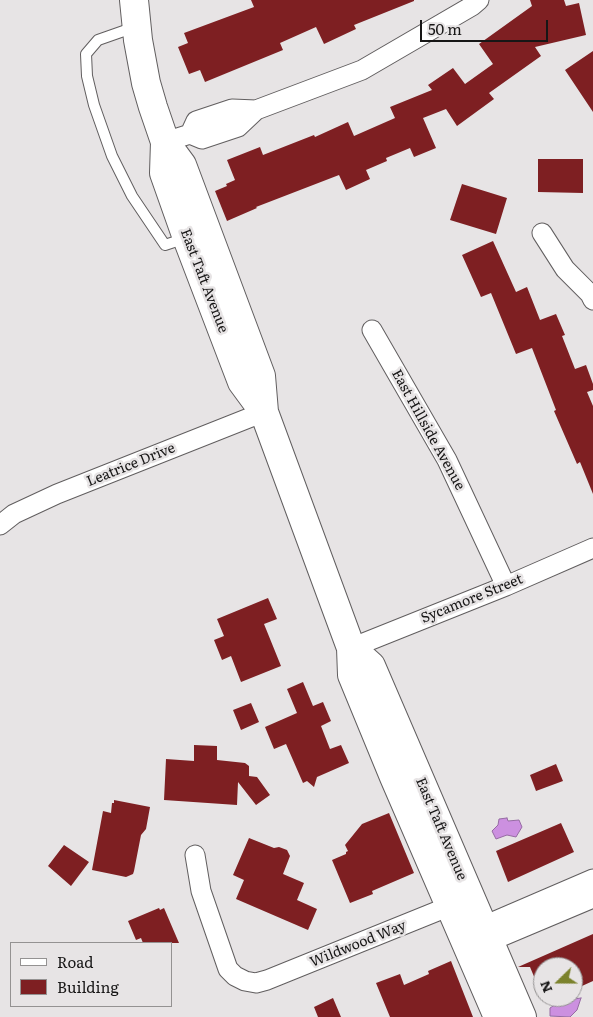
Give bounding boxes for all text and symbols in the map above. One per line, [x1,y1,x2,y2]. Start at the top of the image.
scale bar [423,10,550,42]
text: 50 m [428,17,462,40]
street label: East Taft Avenue [176,227,232,335]
street label: East Hillside Avenue [388,367,468,493]
street label: Leatrice Drive [84,440,178,490]
street label: Sycamore Street [419,571,525,627]
street label: East Taft Avenue [412,775,470,883]
street label: Wildwood Way [308,917,408,971]
legend [10,942,172,1007]
text: Road [57,950,93,973]
north arrow [533,957,583,1007]
text: Building [57,975,119,998]
text: N [534,978,556,996]

